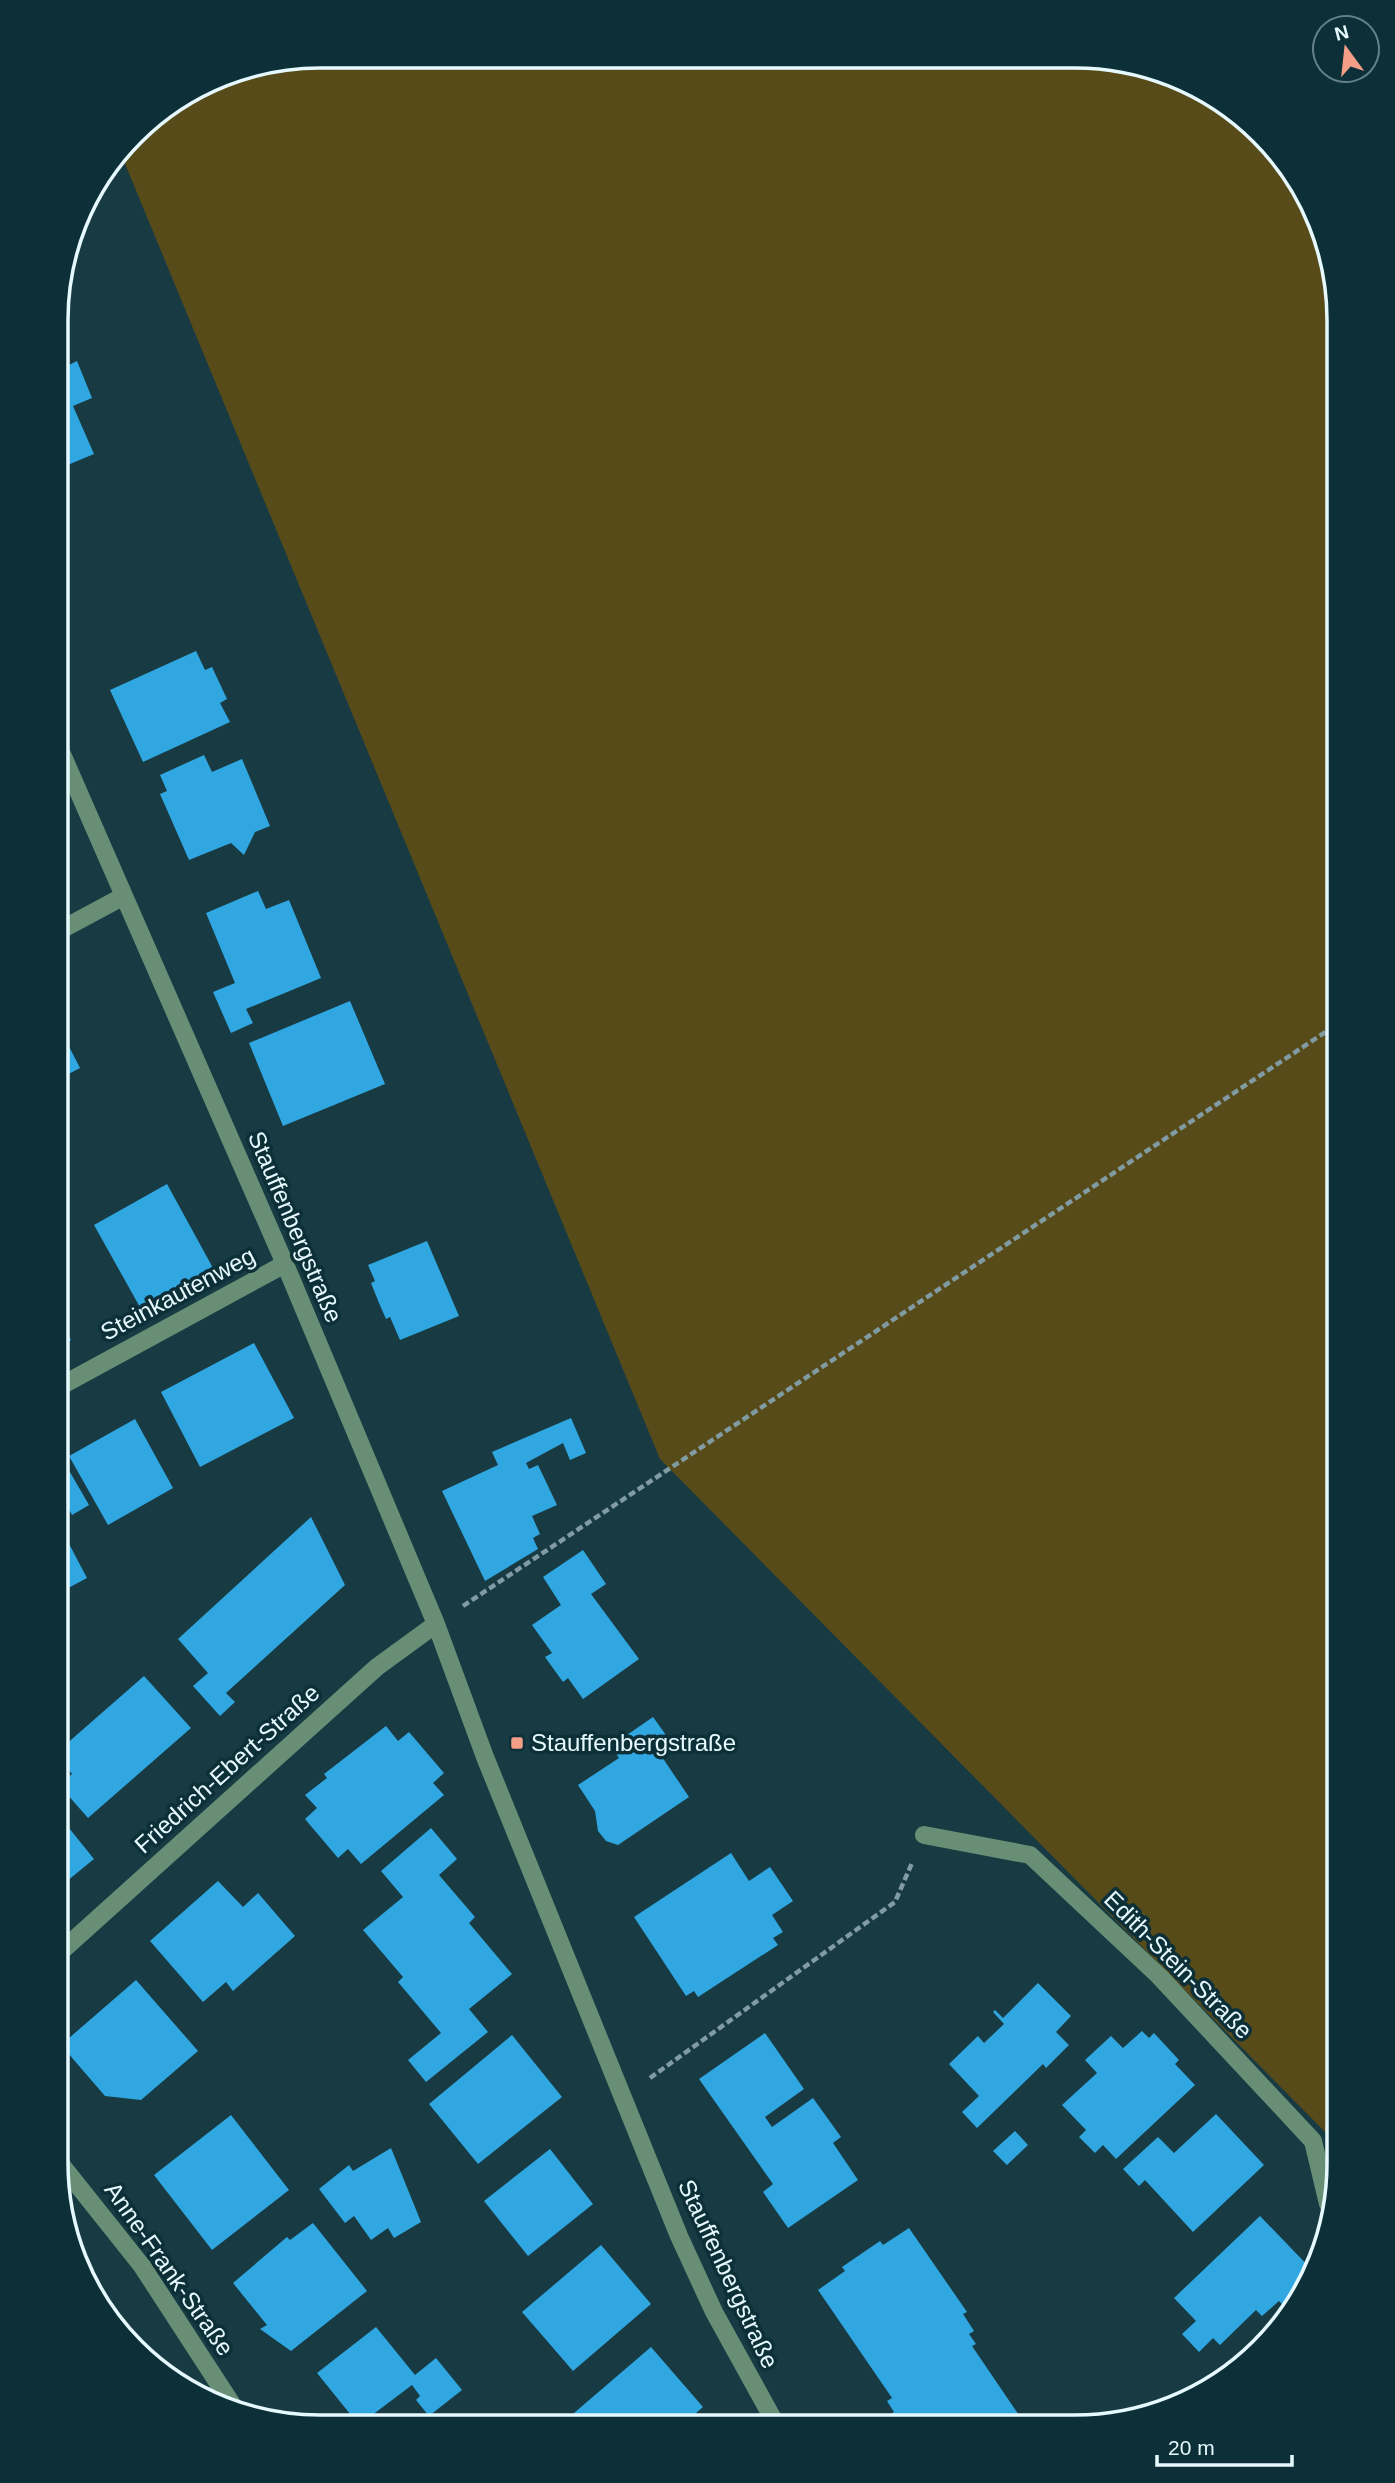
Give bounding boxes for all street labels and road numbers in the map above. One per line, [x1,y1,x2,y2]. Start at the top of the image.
street label: Stauffenbergstraße [243,1127,348,1326]
street label: Steinkautenweg [96,1242,260,1346]
street label: Friedrich-Ebert-Straße [129,1679,324,1859]
street label: Edith-Stein-Straße [1099,1885,1258,2044]
street label: Stauffenbergstraße [673,2175,784,2372]
street label: Anne-Frank-Straße [99,2177,239,2361]

